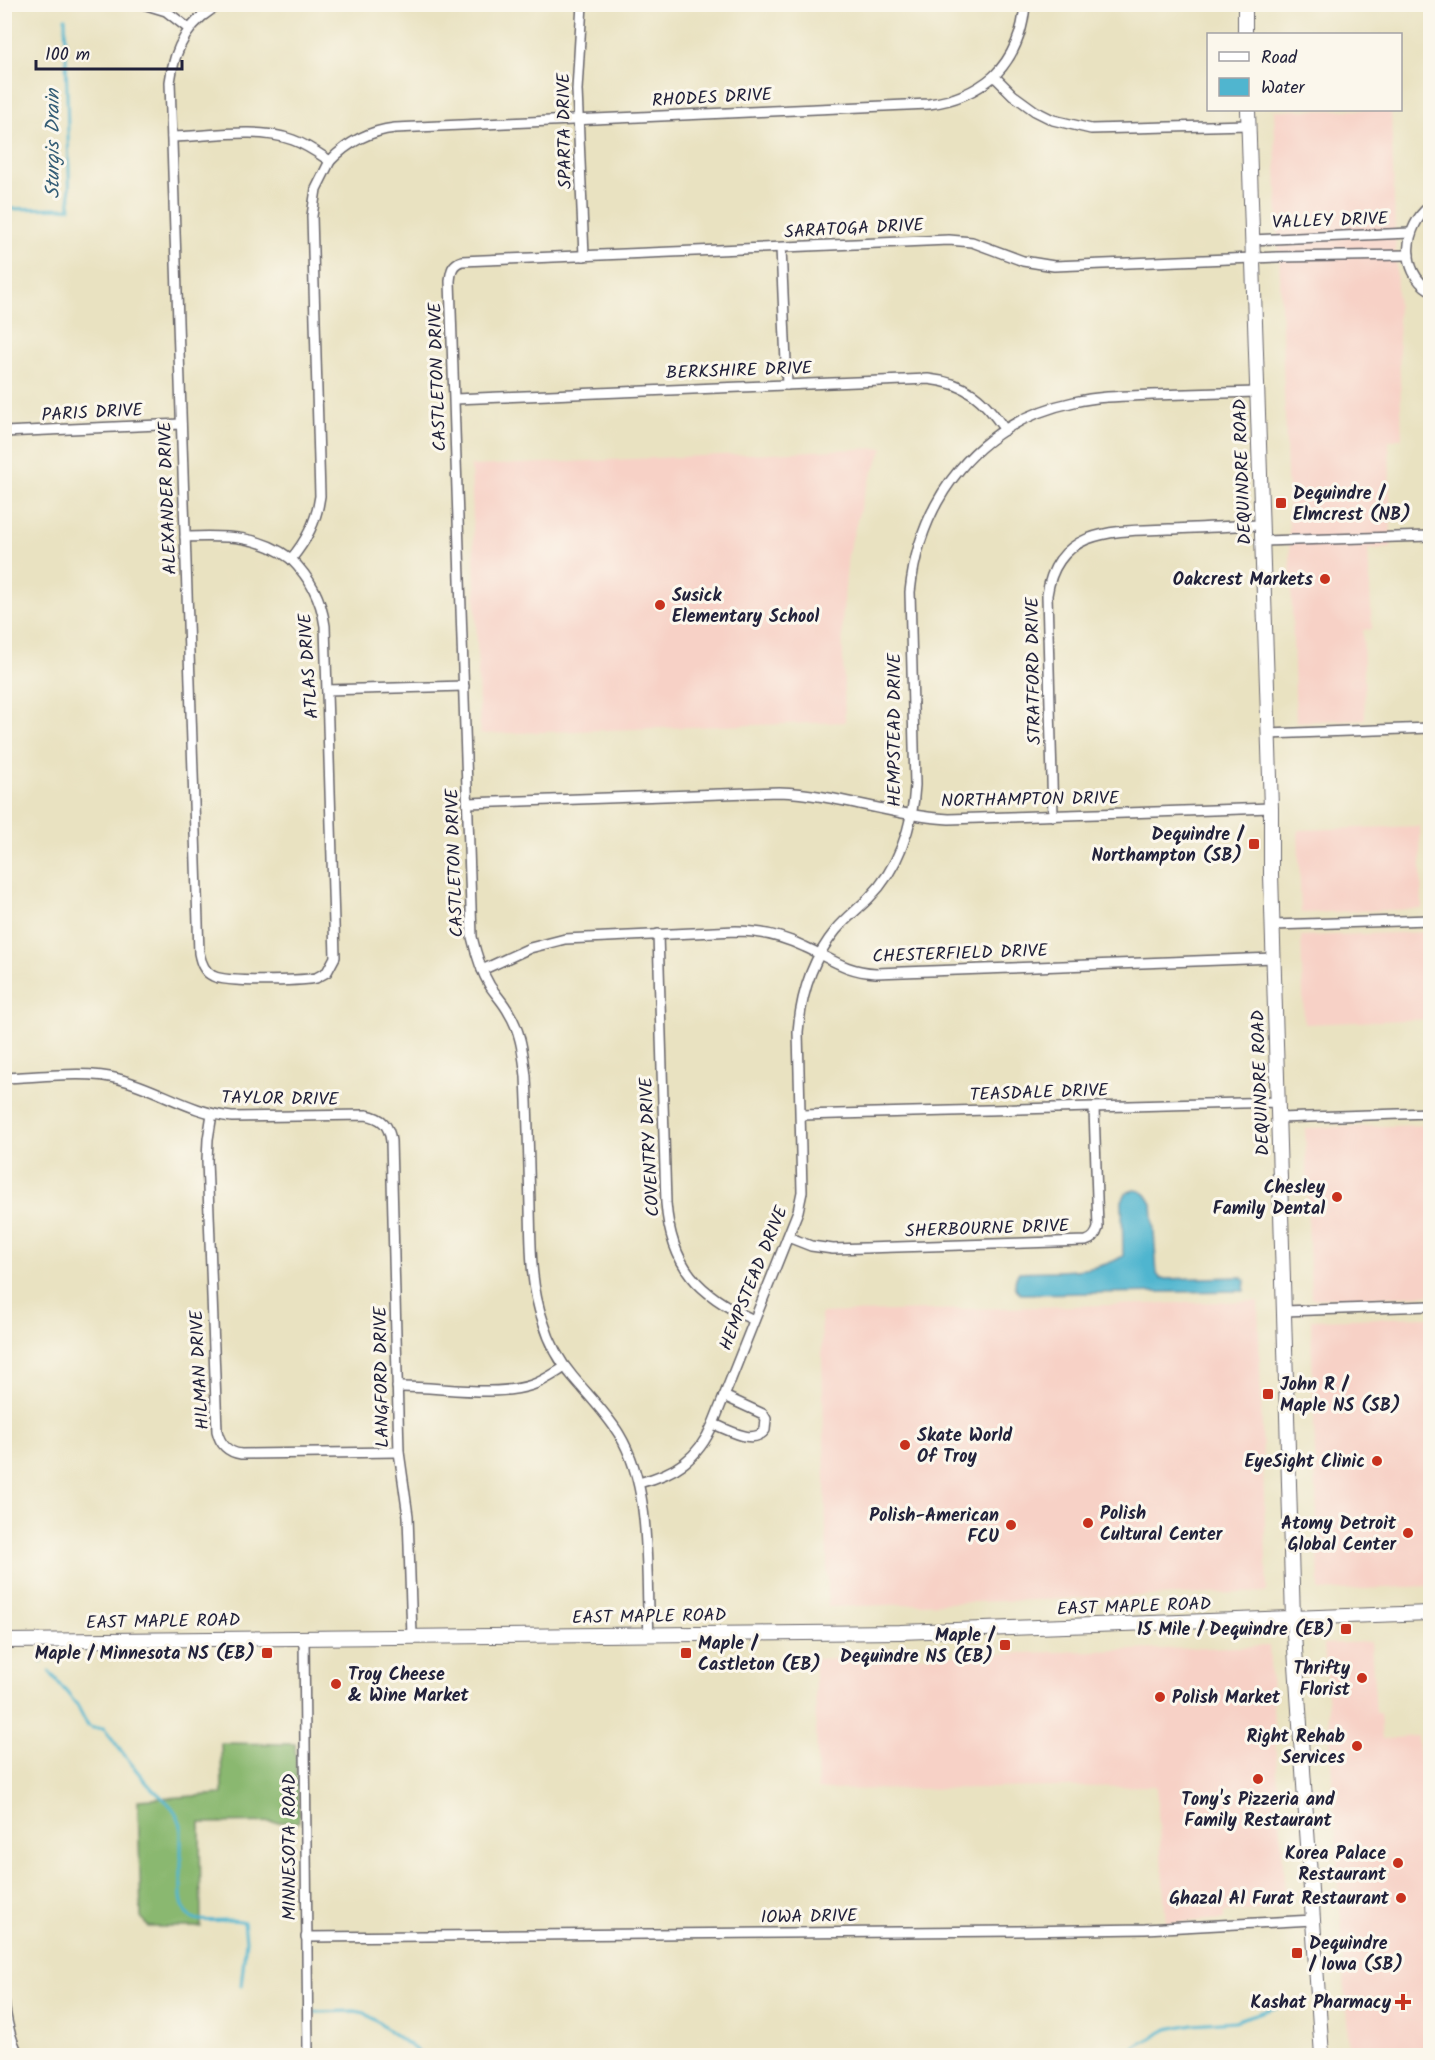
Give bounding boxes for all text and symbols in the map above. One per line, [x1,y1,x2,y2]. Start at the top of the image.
scale bar [36,33,182,71]
legend [1207,33,1402,111]
text: 100 m [45,41,90,70]
text: Road [1261,44,1298,73]
street label: SPARTA DRIVE [550,72,581,189]
text: Water [1261,74,1306,103]
street label: RHODES DRIVE [651,81,773,116]
water label: Sturgis Drain [38,88,70,199]
street label: VALLEY DRIVE [1272,205,1389,238]
street label: SARATOGA DRIVE [784,211,925,248]
street label: CASTLETON DRIVE [421,301,456,452]
street label: BERKSHIRE DRIVE [665,354,813,389]
street label: PARIS DRIVE [41,396,144,431]
street label: DEQUINDRE ROAD [1226,398,1261,546]
street label: ALEXANDER DRIVE [151,420,186,575]
place label: Dequindre / Elmcrest (NB) [1293,480,1411,530]
marker: Dequindre / Elmcrest (NB) [1274,496,1288,510]
place label: Oakcrest Markets [1173,566,1314,595]
marker: Oakcrest Markets [1318,572,1332,586]
place label: Susick Elementary School [672,582,819,632]
street label: STRATFORD DRIVE [1019,596,1050,745]
marker: Susick Elementary School [653,598,667,612]
street label: ATLAS DRIVE [291,612,328,720]
street label: HEMPSTEAD DRIVE [881,653,910,807]
street label: NORTHAMPTON DRIVE [941,784,1120,817]
street label: CASTLETON DRIVE [438,787,473,938]
place label: Dequindre / Northampton (SB) [1092,821,1245,871]
marker: Dequindre / Northampton (SB) [1247,837,1261,851]
street label: CHESTERFIELD DRIVE [872,937,1049,972]
street label: DEQUINDRE ROAD [1244,1009,1279,1157]
street label: COVENTRY DRIVE [632,1076,669,1217]
street label: TEASDALE DRIVE [969,1077,1109,1110]
street label: TAYLOR DRIVE [221,1084,339,1115]
place label: Chesley Family Dental [1213,1174,1326,1224]
marker: Chesley Family Dental [1330,1190,1344,1204]
street label: HEMPSTEAD DRIVE [712,1201,797,1355]
street label: SHERBOURNE DRIVE [905,1212,1070,1247]
street label: LANGFORD DRIVE [367,1305,398,1448]
street label: HILMAN DRIVE [183,1309,218,1431]
place label: John R / Maple NS (SB) [1280,1371,1401,1421]
marker: John R / Maple NS (SB) [1261,1387,1275,1401]
place label: Skate World Of Troy [917,1422,1012,1472]
marker: Skate World Of Troy [898,1438,912,1452]
place label: EyeSight Clinic [1244,1448,1365,1477]
marker: EyeSight Clinic [1370,1454,1384,1468]
place label: Polish Cultural Center [1100,1500,1224,1550]
place label: Polish-American FCU [869,1502,999,1552]
place label: Atomy Detroit Global Center [1281,1510,1397,1560]
marker: Polish Cultural Center [1081,1516,1095,1530]
marker: Polish-American FCU [1004,1518,1018,1532]
marker: Atomy Detroit Global Center [1401,1526,1415,1540]
street label: EAST MAPLE ROAD [1056,1590,1212,1625]
street label: EAST MAPLE ROAD [572,1602,727,1633]
street label: EAST MAPLE ROAD [86,1607,241,1638]
place label: 15 Mile / Dequindre (EB) [1137,1616,1334,1645]
place label: Maple / Dequindre NS (EB) [840,1622,996,1672]
marker: 15 Mile / Dequindre (EB) [1339,1622,1353,1636]
place label: Maple / Castleton (EB) [698,1630,821,1680]
marker: Maple / Dequindre NS (EB) [998,1638,1012,1652]
place label: Maple / Minnesota NS (EB) [35,1640,255,1669]
marker: Maple / Minnesota NS (EB) [260,1646,274,1660]
marker: Maple / Castleton (EB) [679,1646,693,1660]
place label: Thrifty Florist [1294,1655,1351,1705]
place label: Troy Cheese & Wine Market [348,1661,470,1711]
marker: Thrifty Florist [1355,1671,1369,1685]
marker: Troy Cheese & Wine Market [329,1677,343,1691]
place label: Polish Market [1172,1684,1281,1713]
marker: Polish Market [1153,1690,1167,1704]
place label: Right Rehab Services [1247,1723,1346,1773]
marker: Right Rehab Services [1350,1739,1364,1753]
marker: Tony's Pizzeria and Family Restaurant [1251,1772,1265,1786]
street label: MINNESOTA ROAD [276,1773,305,1921]
place label: Tony's Pizzeria and Family Restaurant [1181,1786,1335,1836]
place label: Korea Palace Restaurant [1285,1840,1387,1890]
marker: Korea Palace Restaurant [1391,1856,1405,1870]
place label: Ghazal Al Furat Restaurant [1169,1885,1390,1914]
marker: Ghazal Al Furat Restaurant [1394,1891,1408,1905]
street label: IOWA DRIVE [760,1902,858,1933]
place label: Dequindre / Iowa (SB) [1308,1930,1403,1980]
marker: Dequindre / Iowa (SB) [1290,1946,1304,1960]
place label: Kashat Pharmacy [1250,1989,1392,2018]
marker: Kashat Pharmacy [1396,1995,1410,2009]

